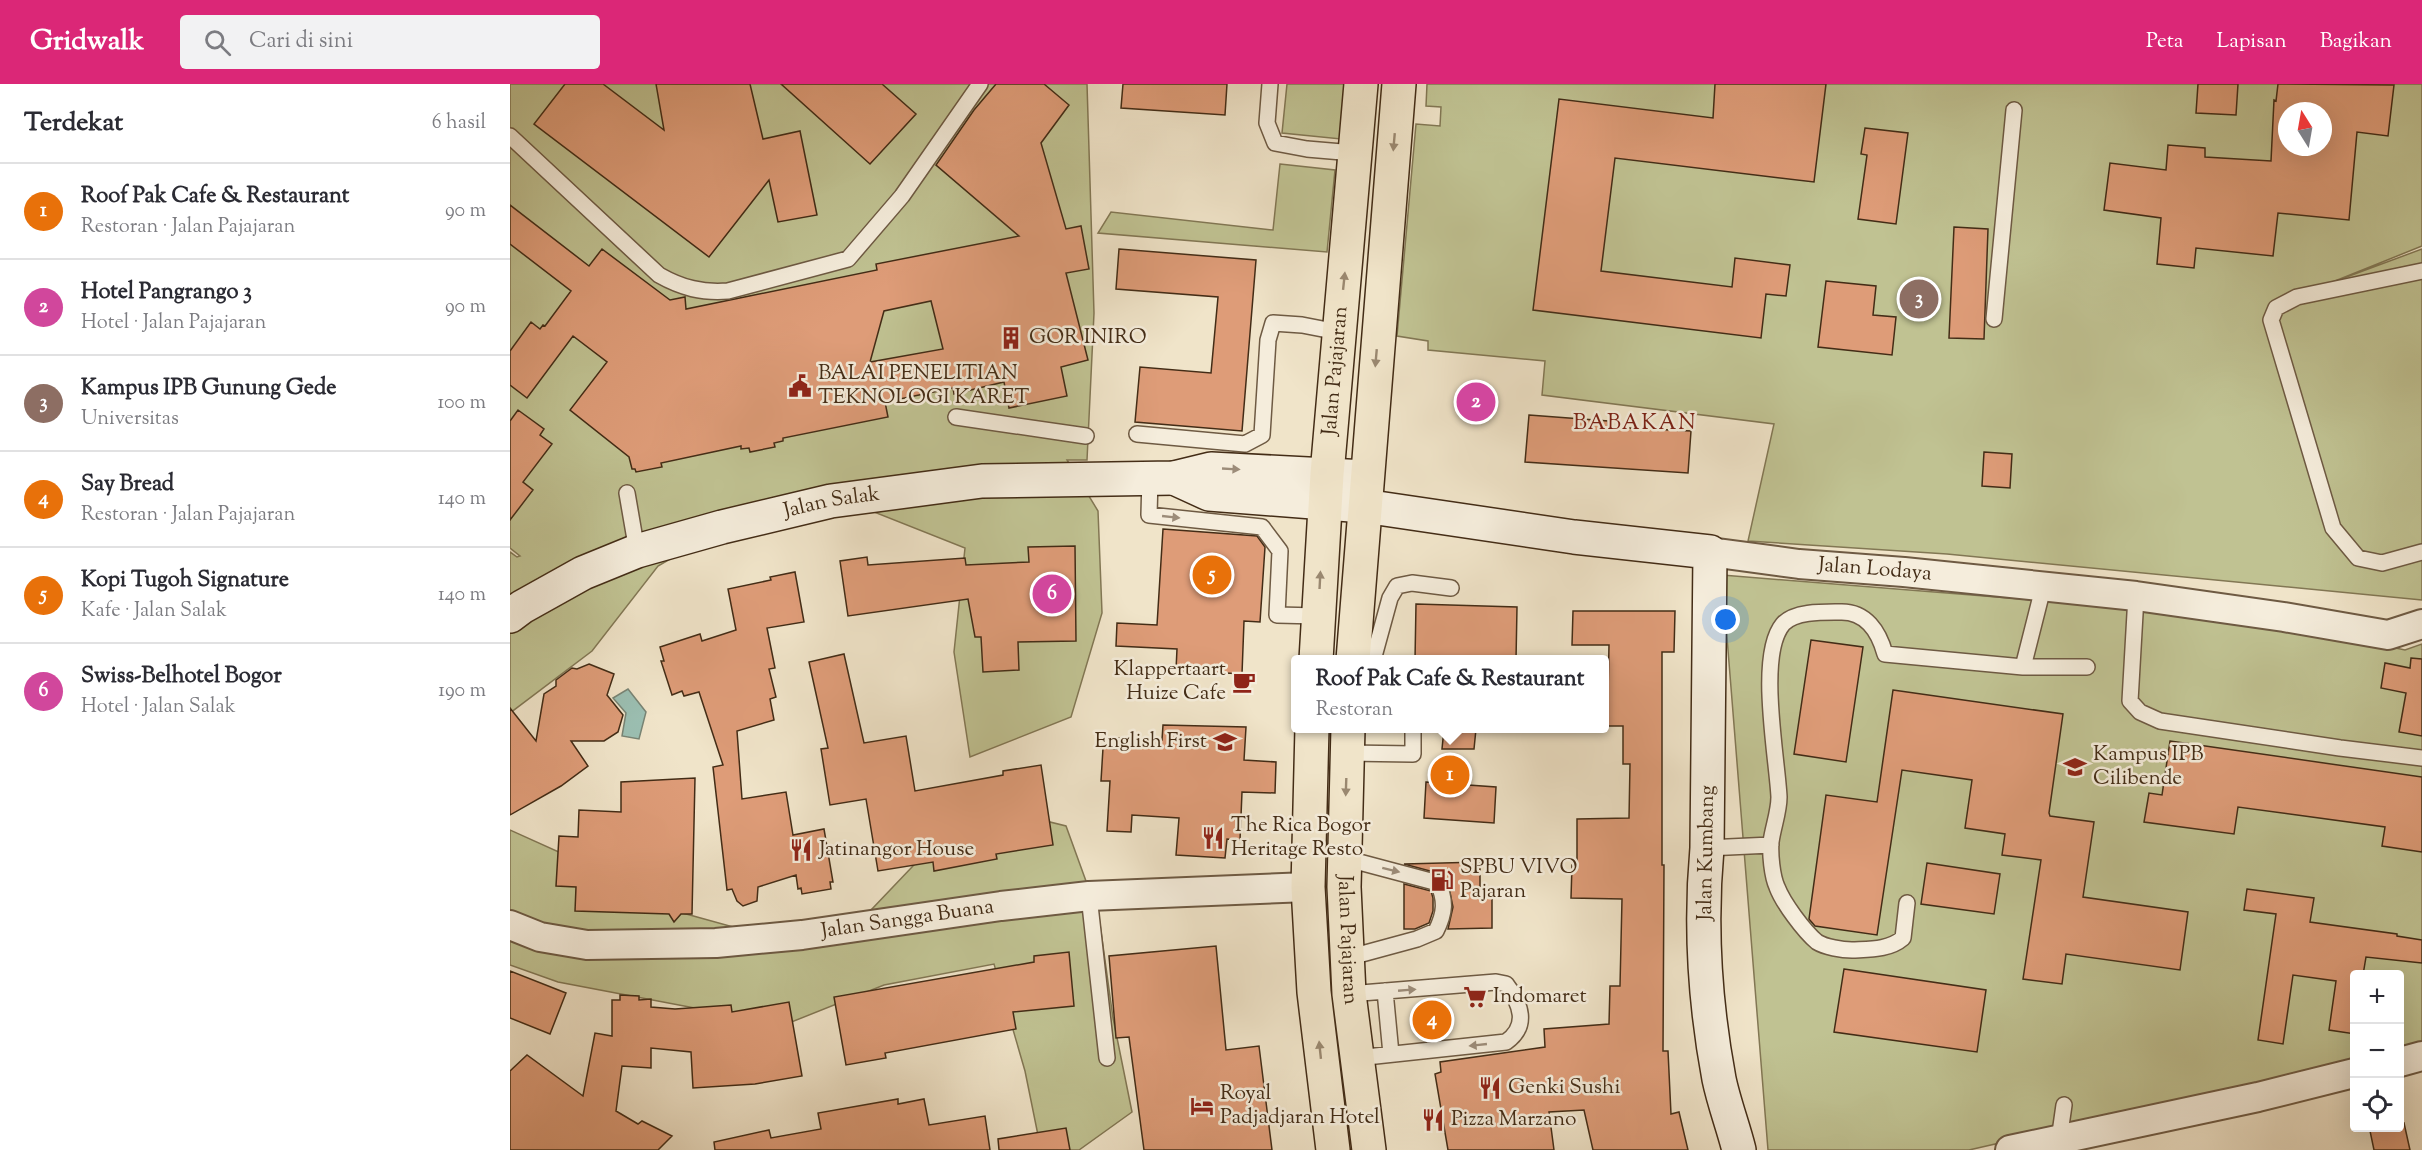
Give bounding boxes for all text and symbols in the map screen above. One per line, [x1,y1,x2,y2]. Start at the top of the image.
search box [180,15,600,69]
text: Gridwalk [30,22,144,62]
icon: search [201,26,234,59]
text: Cari di sini [249,26,353,58]
text: Peta [2146,27,2184,57]
text: Lapisan [2217,27,2287,57]
text: Bagikan [2320,27,2392,57]
north arrow [2278,102,2332,156]
text: Terdekat [24,105,123,142]
text: 6 hasil [432,109,486,138]
one-way arrow [1389,133,1399,152]
text: Roof Pak Cafe & Restaurant [81,181,349,213]
text: 1 [40,197,47,226]
text: 90 m [445,197,486,226]
text: Restoran · Jalan Pajajaran [81,213,295,242]
one-way arrow [1339,272,1349,291]
pin: 3 [1900,276,1938,322]
text: Hotel Pangrango 3 [81,277,252,309]
text: 2 [39,293,48,322]
text: 90 m [445,293,486,322]
street label: Jalan Pajajaran [1315,305,1357,438]
text: Hotel · Jalan Pajajaran [81,309,266,338]
place label: GOR INIRO [1029,323,1147,353]
building icon: GOR INIRO [998,325,1024,351]
one-way arrow [1371,348,1381,367]
place label: BALAI PENELITIAN TEKNOLOGI KARET [818,359,1029,413]
text: Kampus IPB Gunung Gede [81,373,336,405]
public building icon: BALAI PENELITIAN TEKNOLOGI KARET [787,373,813,399]
pin: 2 [1456,380,1496,424]
text: 3 [39,389,48,418]
text: 100 m [437,389,486,418]
text: Universitas [81,405,179,434]
district label: BABAKAN [1573,408,1697,440]
one-way arrow [1222,465,1241,474]
text: Say Bread [81,469,174,501]
street label: Jalan Salak [780,480,882,527]
text: 4 [38,485,49,514]
text: 140 m [438,485,486,514]
text: Restoran · Jalan Pajajaran [81,501,295,530]
one-way arrow [1161,512,1180,522]
street label: Jalan Lodaya [1816,550,1934,590]
pin: 5 [1192,552,1232,598]
text: Kopi Tugoh Signature [81,565,289,597]
one-way arrow [1316,571,1325,590]
pin: 6 [1032,572,1072,616]
text: 5 [40,581,47,610]
text: 140 m [438,581,486,610]
text: Kafe · Jalan Salak [81,597,227,626]
your location [1711,605,1740,634]
place label: Klappertaart Huize Cafe [1113,655,1226,709]
popup [1291,655,1609,733]
text: Swiss-Belhotel Bogor [81,661,282,693]
text: Roof Pak Cafe & Restaurant [1316,664,1584,696]
cafe icon: Klappertaart Huize Cafe [1231,669,1257,695]
text: 6 [39,677,48,706]
text: 190 m [438,677,486,706]
text: Hotel · Jalan Salak [81,693,236,722]
text: Restoran [1316,696,1393,725]
place label: English First [1095,727,1207,757]
school or university icon: English First [1212,729,1238,755]
place label: Kampus IPB Cilibende [2093,740,2203,794]
pin: 1 [1430,752,1470,798]
school or university icon: Kampus IPB Cilibende [2062,754,2088,780]
one-way arrow [1342,777,1351,796]
street label: Jalan Kumbang [1691,785,1723,922]
place label: The Rica Bogor Heritage Resto [1231,811,1371,865]
restaurant icon: The Rica Bogor Heritage Resto [1200,825,1226,851]
place label: Jatinangor House [818,835,974,865]
restaurant icon: Jatinangor House [788,837,814,863]
place label: SPBU VIVO Pajaran [1460,853,1577,907]
one-way arrow [1382,865,1401,875]
fuel station icon: SPBU VIVO Pajaran [1429,867,1455,893]
street label: Jalan Pajajaran [1329,874,1365,1007]
street label: Jalan Sangga Buana [818,892,996,947]
map controls [2350,970,2404,1132]
button: + [2350,970,2404,1024]
place label: Indomaret [1493,982,1587,1012]
supermarket icon: Indomaret [1462,984,1488,1010]
one-way arrow [1398,985,1417,994]
pin: 4 [1412,998,1452,1042]
button: − [2350,1024,2404,1078]
one-way arrow [1468,1040,1487,1050]
one-way arrow [1316,1041,1325,1060]
place label: Genki Sushi [1508,1073,1620,1103]
restaurant icon: Genki Sushi [1477,1075,1503,1101]
button: locate [2350,1078,2404,1132]
place label: Royal Padjadjaran Hotel [1220,1079,1380,1133]
hotel icon: Royal Padjadjaran Hotel [1189,1093,1215,1119]
place label: Pizza Marzano [1451,1105,1576,1135]
restaurant icon: Pizza Marzano [1420,1107,1446,1133]

